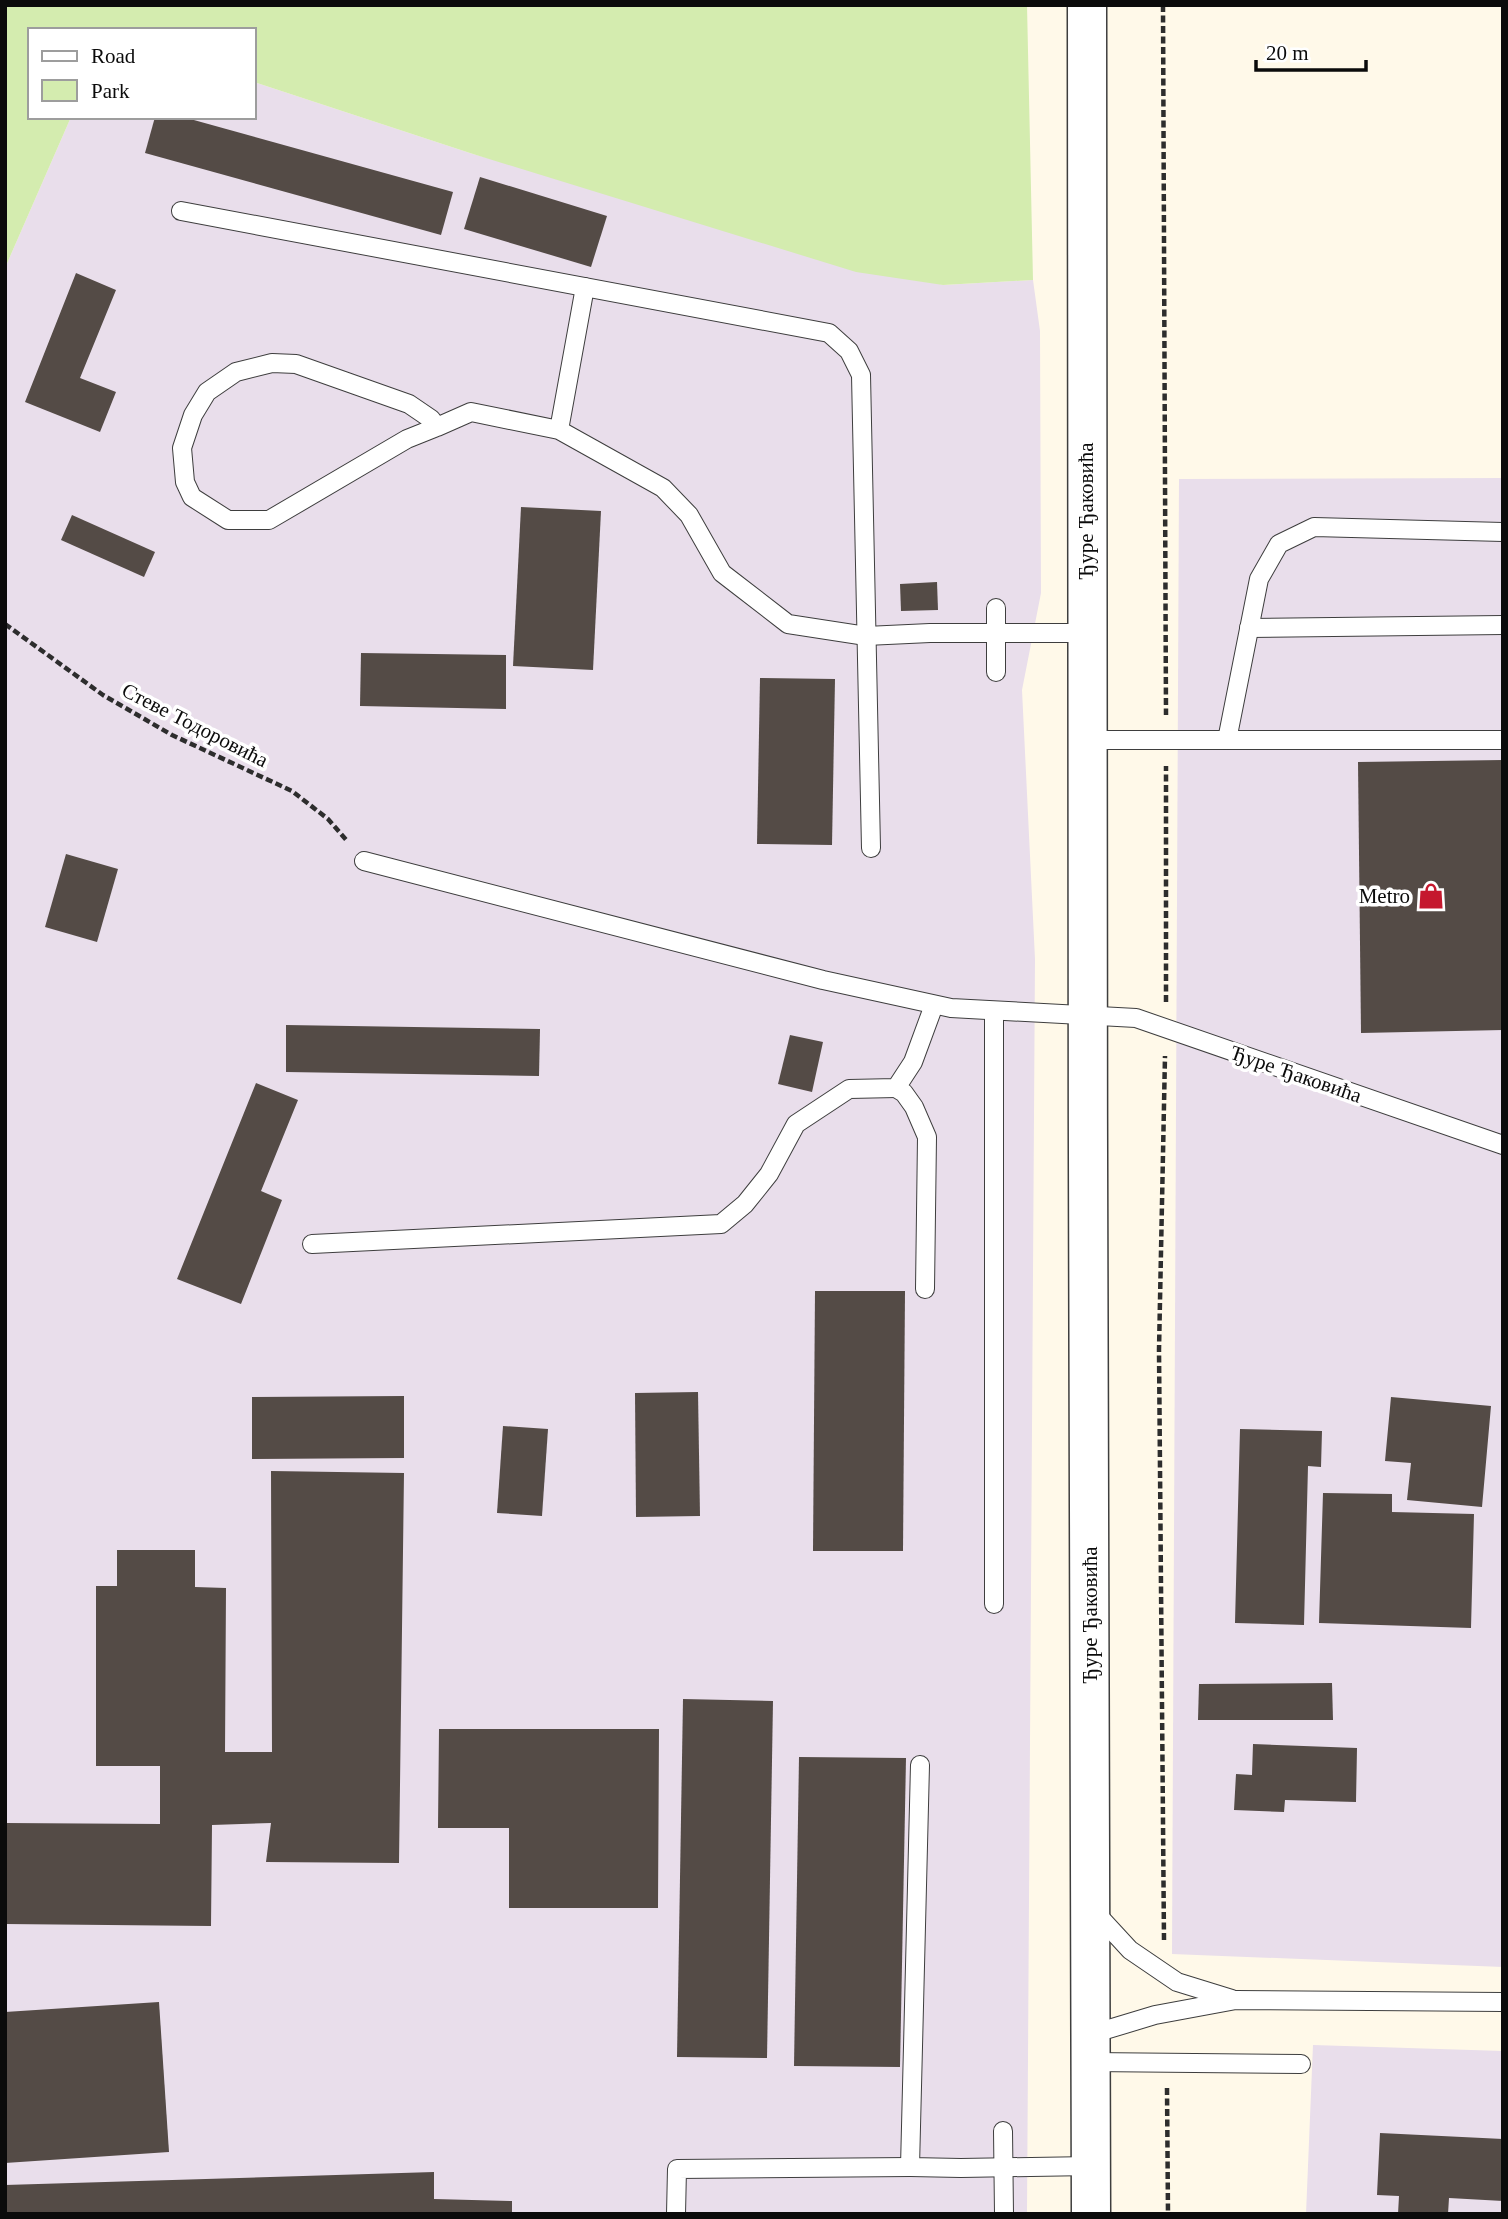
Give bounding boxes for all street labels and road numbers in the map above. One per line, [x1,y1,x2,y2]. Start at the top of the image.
street label: Ђуре Ђаковића [1074,442,1098,580]
street label: Стеве Тодоровића [118,678,273,773]
street label: Ђуре Ђаковића [1227,1040,1365,1108]
street label: Ђуре Ђаковића [1078,1546,1102,1684]

